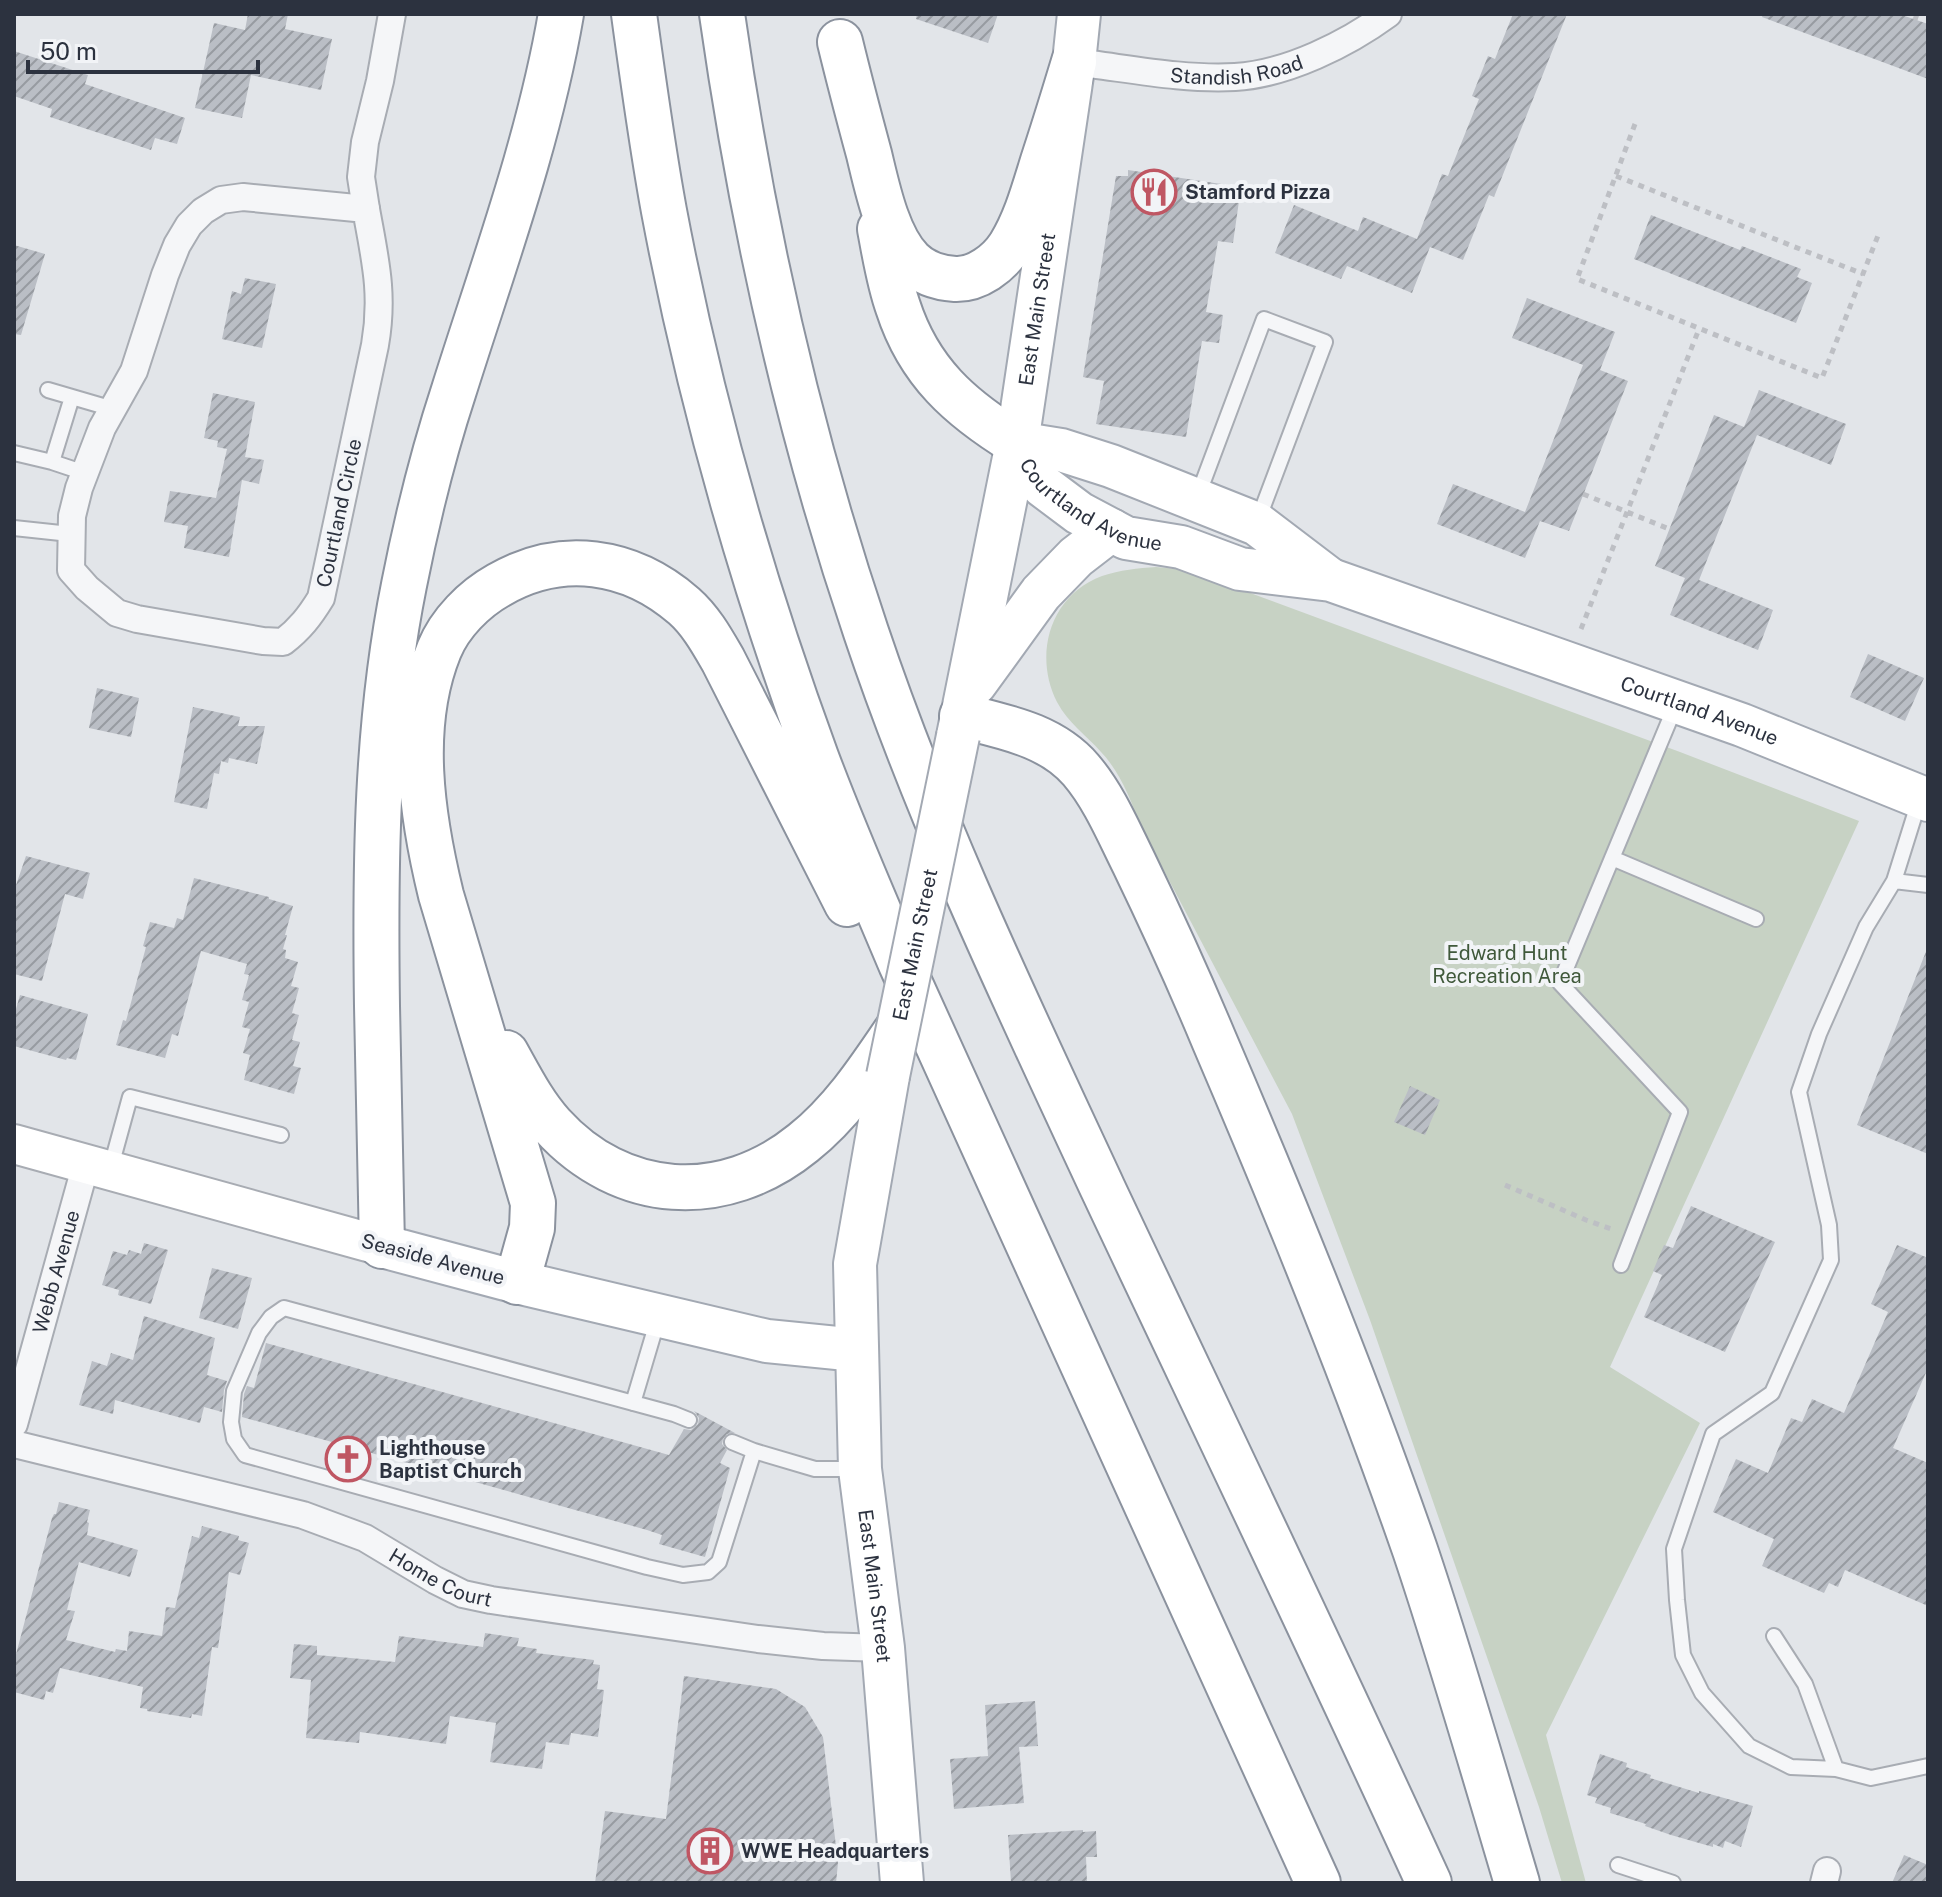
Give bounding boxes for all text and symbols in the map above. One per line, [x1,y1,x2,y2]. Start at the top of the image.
scale bar [28,24,258,74]
text: 50 m [40,37,97,65]
street label: Standish Road [1169,50,1306,89]
restaurant icon: Stamford Pizza [1130,168,1178,216]
place label: Stamford Pizza [1185,180,1330,204]
street label: East Main Street [1014,231,1060,388]
street label: Courtland Circle [312,436,366,590]
street label: Courtland Avenue [1015,455,1164,556]
street label: Courtland Avenue [1617,671,1782,750]
street label: East Main Street [888,867,942,1023]
park label: Edward Hunt Recreation Area [1432,941,1582,988]
street label: Webb Avenue [28,1207,85,1336]
street label: Seaside Avenue [359,1228,507,1290]
church icon: Lighthouse Baptist Church [324,1435,372,1483]
place label: Lighthouse Baptist Church [379,1436,522,1483]
street label: East Main Street [853,1508,896,1664]
street label: Home Court [385,1543,494,1612]
building icon: WWE Headquarters [686,1827,734,1875]
place label: WWE Headquarters [741,1839,929,1863]

